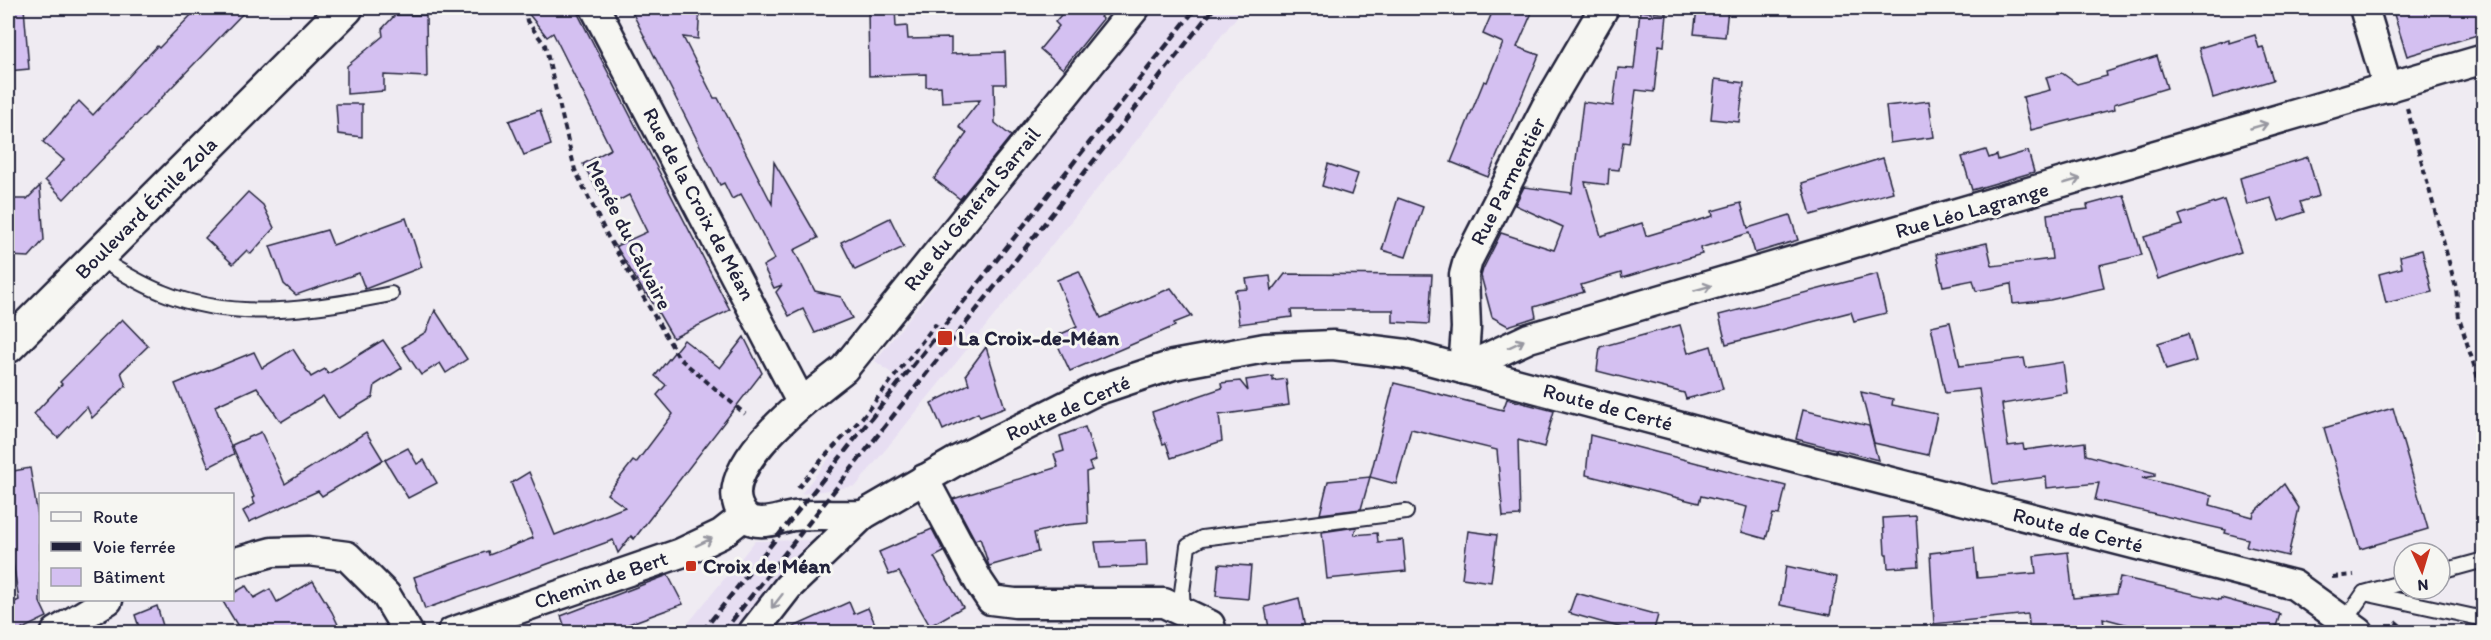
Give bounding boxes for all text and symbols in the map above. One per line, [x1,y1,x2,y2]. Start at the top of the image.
street label: Rue de la Croix de Méan [638,103,761,305]
street label: Rue Parmentier [1465,112,1551,249]
one-way arrow [2249,120,2268,131]
street label: Rue du Général Sarrail [898,122,1045,296]
street label: Boulevard Émile Zola [69,131,222,284]
street label: Menée du Calvaire [581,156,678,314]
one-way arrow [2062,174,2081,186]
street label: Rue Léo Lagrange [1892,176,2051,243]
one-way arrow [1693,282,1712,293]
place label: La Croix-de-Méan [958,325,1119,350]
marker: La Croix-de-Méan [936,329,954,347]
one-way arrow [1507,338,1525,350]
street label: Route de Certé [1002,369,1134,446]
street label: Route de Certé [1541,377,1676,436]
legend [39,493,234,601]
street label: Route de Certé [2010,501,2146,558]
text: Route [93,506,138,528]
one-way arrow [695,535,713,547]
text: Voie ferrée [93,536,175,558]
north arrow [2392,541,2452,601]
street label: Chemin de Bert [531,545,671,614]
place label: Croix de Méan [703,553,831,578]
marker: Croix de Méan [684,559,698,573]
text: Bâtiment [93,566,166,588]
text: N [2417,576,2429,595]
one-way arrow [771,593,784,609]

